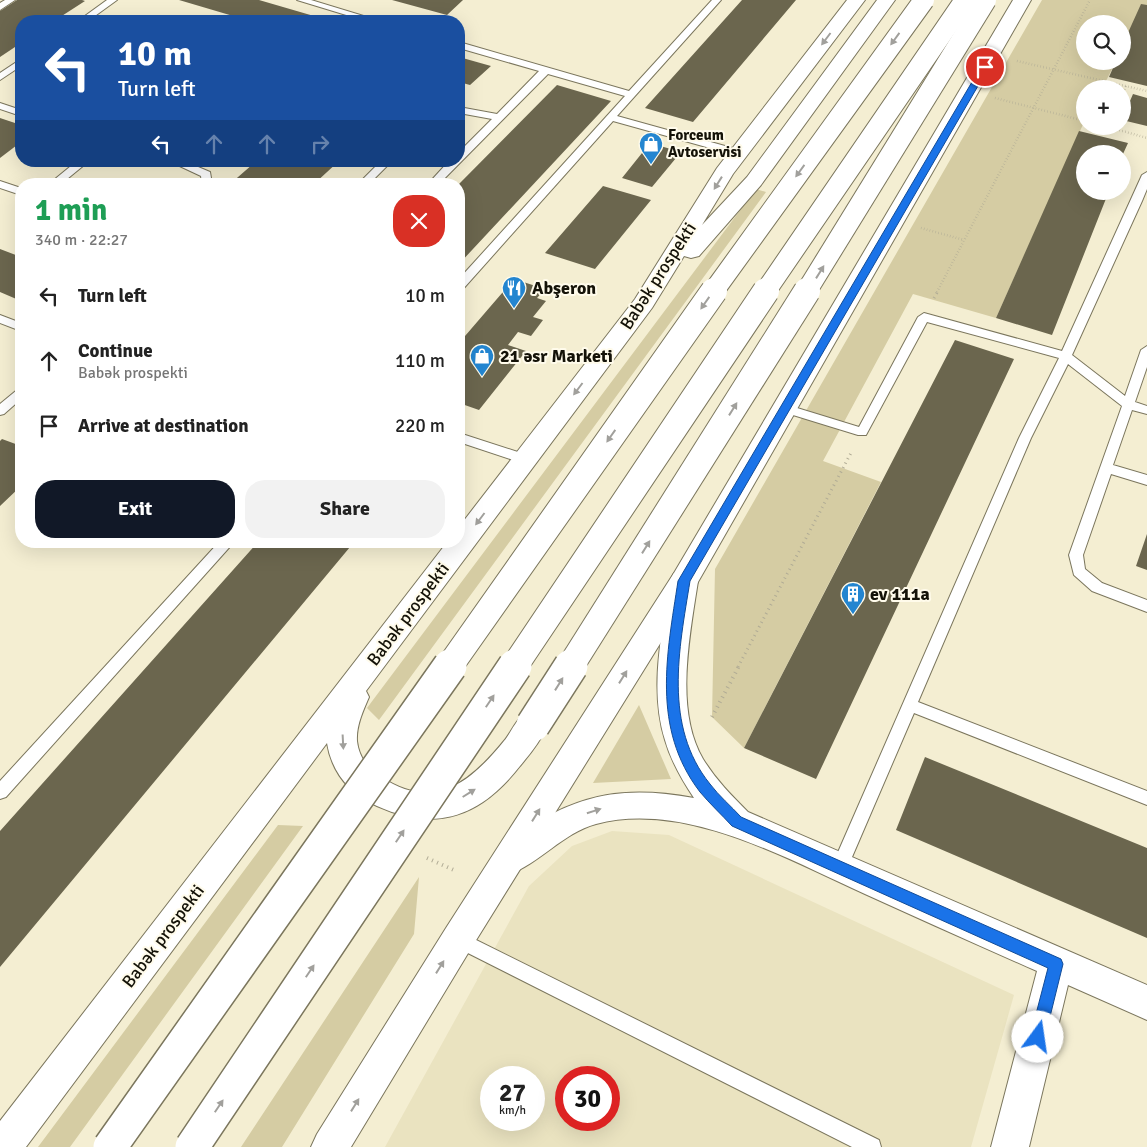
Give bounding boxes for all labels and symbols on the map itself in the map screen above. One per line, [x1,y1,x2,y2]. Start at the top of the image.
one-way arrow [821,32,832,45]
one-way arrow [890,32,901,45]
pin [964,46,1006,88]
place label: Forceum Avtoservisi [668,126,742,161]
shop icon: Forceum Avtoservisi [638,131,664,165]
one-way arrow [795,164,805,178]
one-way arrow [714,176,723,189]
street label: Babək prospekti [615,218,701,334]
one-way arrow [815,265,824,278]
restaurant icon: Abşeron [501,275,527,309]
place label: Abşeron [532,277,596,299]
one-way arrow [700,296,710,310]
shop icon: 21 əsr Marketi [469,343,495,377]
place label: 21 əsr Marketi [500,345,613,367]
one-way arrow [573,382,583,396]
one-way arrow [728,403,738,416]
one-way arrow [606,429,616,442]
one-way arrow [475,512,485,526]
one-way arrow [641,540,651,553]
street label: Babək prospekti [362,558,454,670]
building icon: ev 111a [840,581,866,615]
place label: ev 111a [870,583,930,605]
one-way arrow [618,671,628,684]
one-way arrow [555,677,564,691]
one-way arrow [486,695,495,708]
one-way arrow [340,734,348,750]
one-way arrow [463,789,476,798]
one-way arrow [587,807,602,815]
one-way arrow [532,808,541,821]
one-way arrow [395,830,405,843]
street label: Babək prospekti [117,880,209,992]
one-way arrow [436,960,445,973]
one-way arrow [305,965,314,978]
position arrow [1011,1010,1063,1062]
speed limit sign: 30 [555,1066,620,1131]
one-way arrow [351,1099,360,1112]
one-way arrow [214,1100,224,1113]

